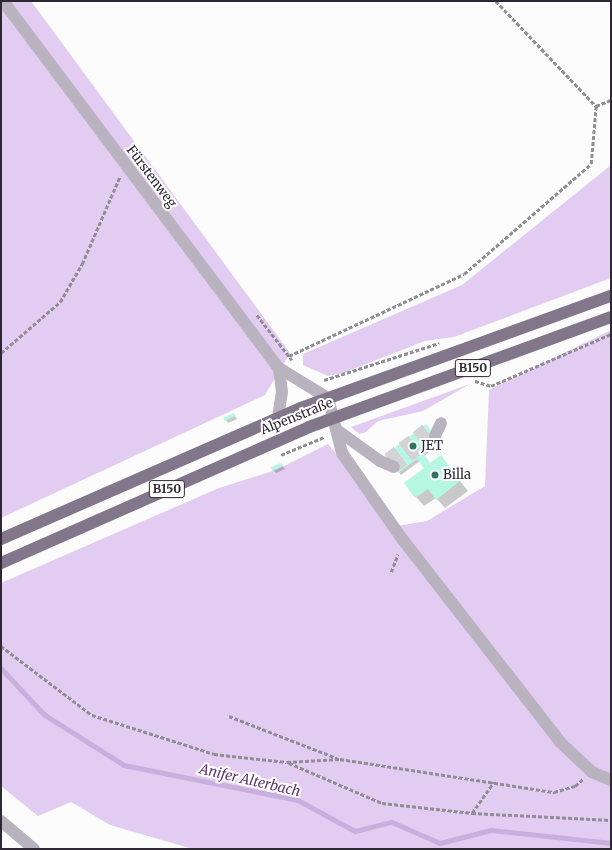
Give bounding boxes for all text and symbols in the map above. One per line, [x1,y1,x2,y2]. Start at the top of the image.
street label: Fürstenweg [123,143,179,211]
road number: B150 [454,358,492,378]
street label: Alpenstraße [259,395,335,439]
place label: JET [421,438,443,454]
marker: JET [408,441,418,451]
place label: Billa [443,467,471,483]
marker: Billa [430,470,440,480]
road number: B150 [148,479,186,499]
water label: Anifer Alterbach [198,760,302,800]

